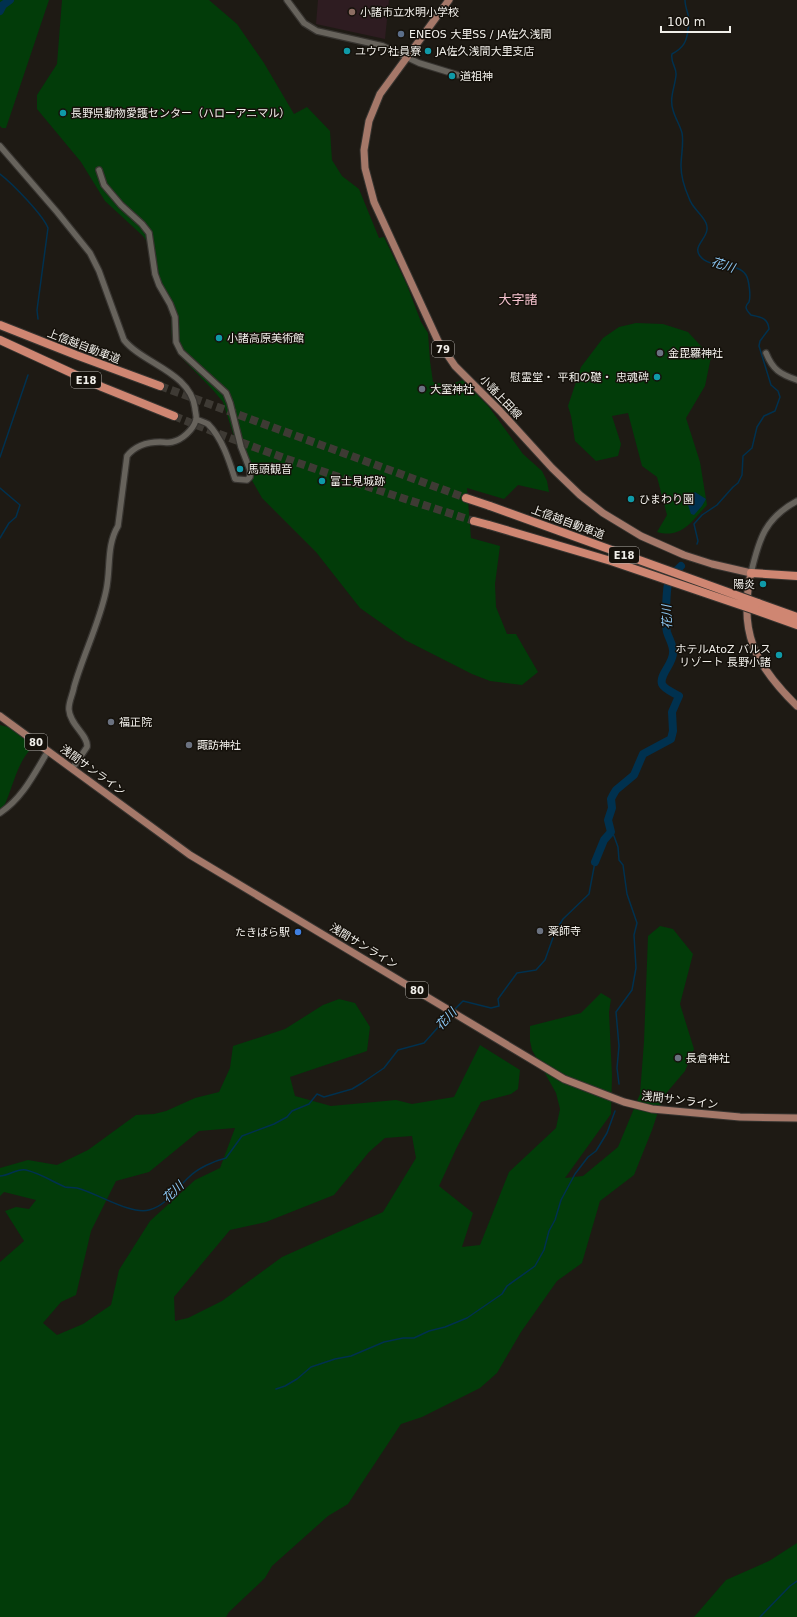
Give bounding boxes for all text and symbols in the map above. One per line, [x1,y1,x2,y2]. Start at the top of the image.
place label: 小諸市立水明小学校 [360,6,459,19]
marker: 小諸市立水明小学校 [347,7,357,17]
scale bar [661,8,730,34]
text: 100 m [667,15,705,29]
place label: ENEOS 大里SS / JA佐久浅間 [409,28,552,41]
marker: ENEOS 大里SS / JA佐久浅間 [396,29,406,39]
place label: ユウワ社員寮 [355,45,421,58]
place label: JA佐久浅間大里支店 [435,45,535,58]
marker: ユウワ社員寮 [342,46,352,56]
marker: JA佐久浅間大里支店 [423,46,433,56]
place label: 道祖神 [460,70,493,83]
marker: 道祖神 [447,71,457,81]
place label: 長野県動物愛護センター（ハローアニマル） [71,107,290,120]
marker: 長野県動物愛護センター（ハローアニマル） [58,108,68,118]
water label: 花川 [709,255,738,276]
district label: 大字諸 [498,292,538,307]
street label: 上信越自動車道 [46,327,122,366]
place label: 小諸高原美術館 [227,332,304,345]
marker: 小諸高原美術館 [214,333,224,343]
road number: 79 [432,341,454,357]
place label: 金毘羅神社 [668,347,723,360]
marker: 金毘羅神社 [655,348,665,358]
place label: 慰霊堂・ 平和の礎・ 忠魂碑 [510,371,649,384]
road number: E18 [71,372,101,388]
marker: 慰霊堂・ 平和の礎・ 忠魂碑 [652,372,662,382]
street label: 小諸上田線 [477,373,524,422]
place label: 大室神社 [430,383,474,396]
marker: 大室神社 [417,384,427,394]
place label: 馬頭観音 [248,463,292,476]
marker: 馬頭観音 [235,464,245,474]
place label: 富士見城跡 [330,475,385,488]
marker: 富士見城跡 [317,476,327,486]
place label: ひまわり園 [639,493,694,506]
marker: ひまわり園 [626,494,636,504]
street label: 上信越自動車道 [529,503,606,542]
road number: E18 [609,547,639,563]
place label: 陽炎 [733,578,755,591]
marker: 陽炎 [758,579,768,589]
water label: 花川 [660,603,674,629]
place label: ホテルAtoZ バルス リゾート 長野小諸 [676,643,771,669]
marker: ホテルAtoZ バルス リゾート 長野小諸 [774,650,784,660]
place label: 福正院 [119,716,152,729]
marker: 福正院 [106,717,116,727]
road number: 80 [25,734,47,750]
place label: 諏訪神社 [197,739,241,752]
marker: 諏訪神社 [184,740,194,750]
street label: 浅間サンライン [58,743,128,798]
street label: 浅間サンライン [327,921,400,972]
place label: 薬師寺 [548,925,581,938]
place label: たきばら駅 [235,926,290,939]
marker: 薬師寺 [535,926,545,936]
marker: たきばら駅 [293,927,303,937]
road number: 80 [406,982,428,998]
water label: 花川 [433,1004,461,1033]
place label: 長倉神社 [686,1052,730,1065]
marker: 長倉神社 [673,1053,683,1063]
street label: 浅間サンライン [641,1089,719,1112]
water label: 花川 [159,1177,188,1205]

